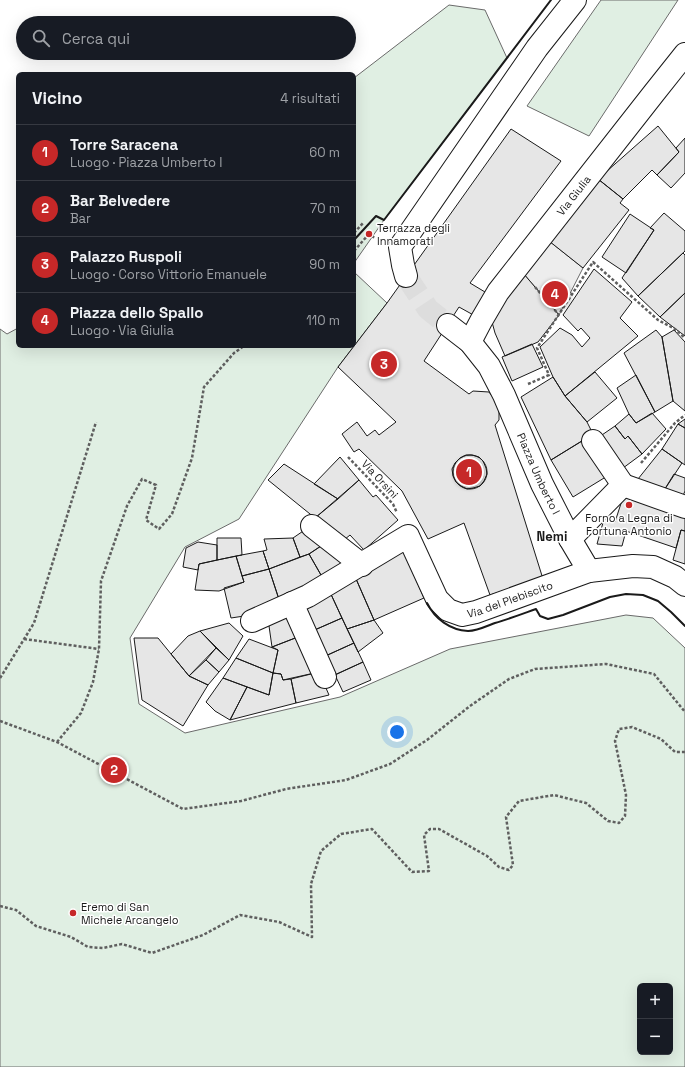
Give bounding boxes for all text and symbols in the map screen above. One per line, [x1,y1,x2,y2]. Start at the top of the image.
search box [16,16,356,60]
icon: search [30,27,52,49]
text: Cerca qui [62,29,130,48]
text: Vicino [32,87,82,109]
text: 4 risultati [280,90,340,107]
text: Torre Saracena [70,135,178,154]
text: 1 [42,144,48,161]
text: 60 m [309,144,340,161]
text: Luogo · Piazza Umberto I [70,154,222,171]
street label: Via Giulia [554,172,594,218]
text: Bar Belvedere [70,191,170,210]
text: 2 [41,200,49,217]
text: 70 m [310,200,340,217]
text: Bar [70,210,91,227]
place label: Terrazza degli Innamorati [377,221,450,248]
marker: Terrazza degli Innamorati [364,229,374,239]
text: Palazzo Ruspoli [70,247,182,266]
text: 3 [41,256,49,273]
text: 90 m [309,256,340,273]
text: Luogo · Corso Vittorio Emanuele [70,266,267,283]
pin: 4 [542,279,568,309]
text: Piazza dello Spallo [70,303,203,322]
text: 4 [41,312,49,329]
text: 110 m [306,312,340,329]
text: Luogo · Via Giulia [70,322,174,339]
pin: 3 [371,349,397,379]
street label: Piazza Umberto I [514,431,563,517]
street label: Via Orsini [359,457,402,502]
pin: 1 [456,457,482,487]
marker: Forno a Legna di Fortuna Antonio [624,500,634,510]
place label: Forno a Legna di Fortuna Antonio [585,511,673,538]
district label: Nemi [537,528,567,545]
street label: Via del Plebiscito [466,578,555,621]
your location [387,722,407,742]
pin: 2 [101,755,127,785]
place label: Eremo di San Michele Arcangelo [81,900,179,927]
marker: Eremo di San Michele Arcangelo [68,908,78,918]
map controls [637,983,673,1055]
button: + [637,983,673,1019]
button: − [637,1019,673,1055]

